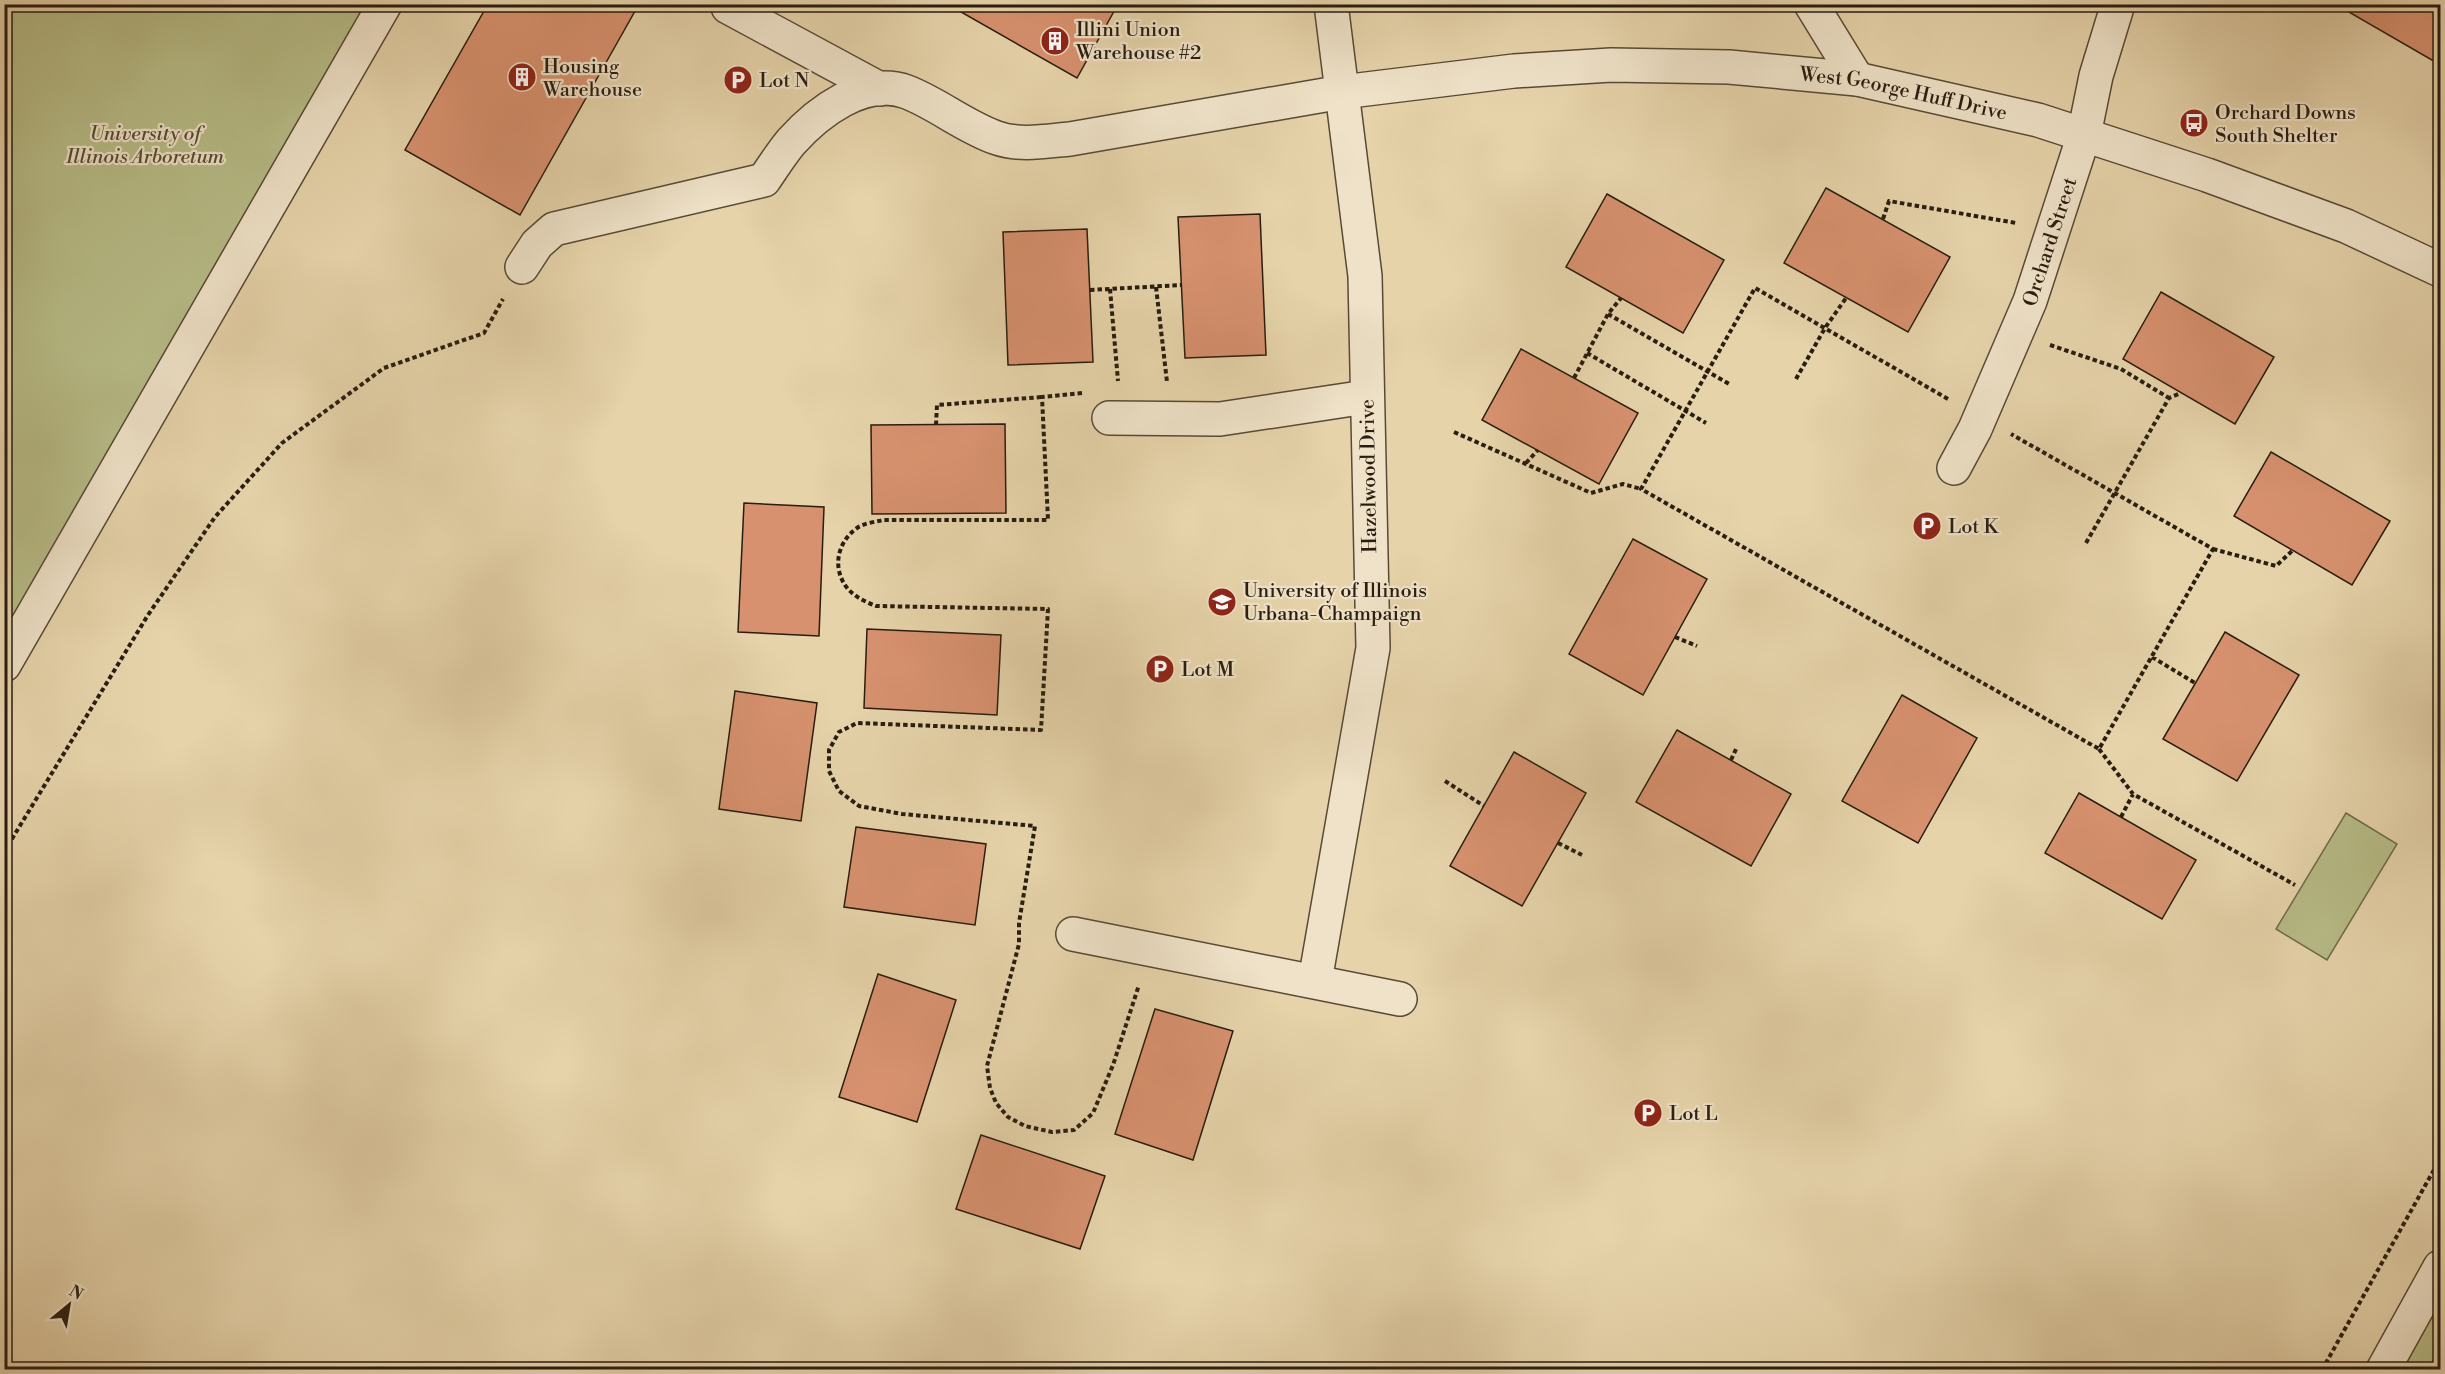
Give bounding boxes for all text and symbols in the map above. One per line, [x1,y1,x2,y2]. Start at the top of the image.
place label: Illini Union Warehouse #2 [1075,18,1201,66]
building icon: Illini Union Warehouse #2 [1039,25,1071,57]
place label: Housing Warehouse [542,55,642,103]
building icon: Housing Warehouse [506,61,538,93]
street label: West George Huff Drive [1797,63,2009,127]
parking icon: Lot N [722,64,754,96]
place label: Lot N [759,69,810,94]
place label: Orchard Downs South Shelter [2215,101,2356,149]
bus stop icon: Orchard Downs South Shelter [2178,107,2210,139]
park label: University of Illinois Arboretum [65,122,225,170]
street label: Orchard Street [2018,174,2083,310]
street label: Hazelwood Drive [1356,399,1383,553]
parking icon: Lot K [1911,510,1943,542]
place label: Lot K [1948,515,2000,540]
place label: University of Illinois Urbana-Champaign [1243,579,1427,627]
school or university icon: University of Illinois Urbana-Champaign [1206,586,1238,618]
parking icon: Lot M [1144,653,1176,685]
place label: Lot M [1181,658,1235,683]
parking icon: Lot L [1632,1097,1664,1129]
place label: Lot L [1669,1102,1718,1127]
north arrow [39,1275,99,1335]
text: N [66,1281,87,1305]

